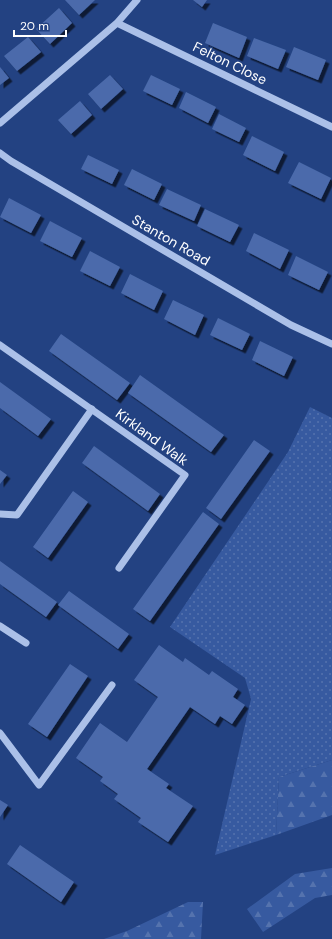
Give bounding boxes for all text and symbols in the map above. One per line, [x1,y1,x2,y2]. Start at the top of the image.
scale bar [14,12,66,38]
text: 20 m [20,18,49,34]
street label: Felton Close [190,37,270,89]
street label: Stanton Road [129,210,213,270]
street label: Kirkland Walk [112,405,192,469]

